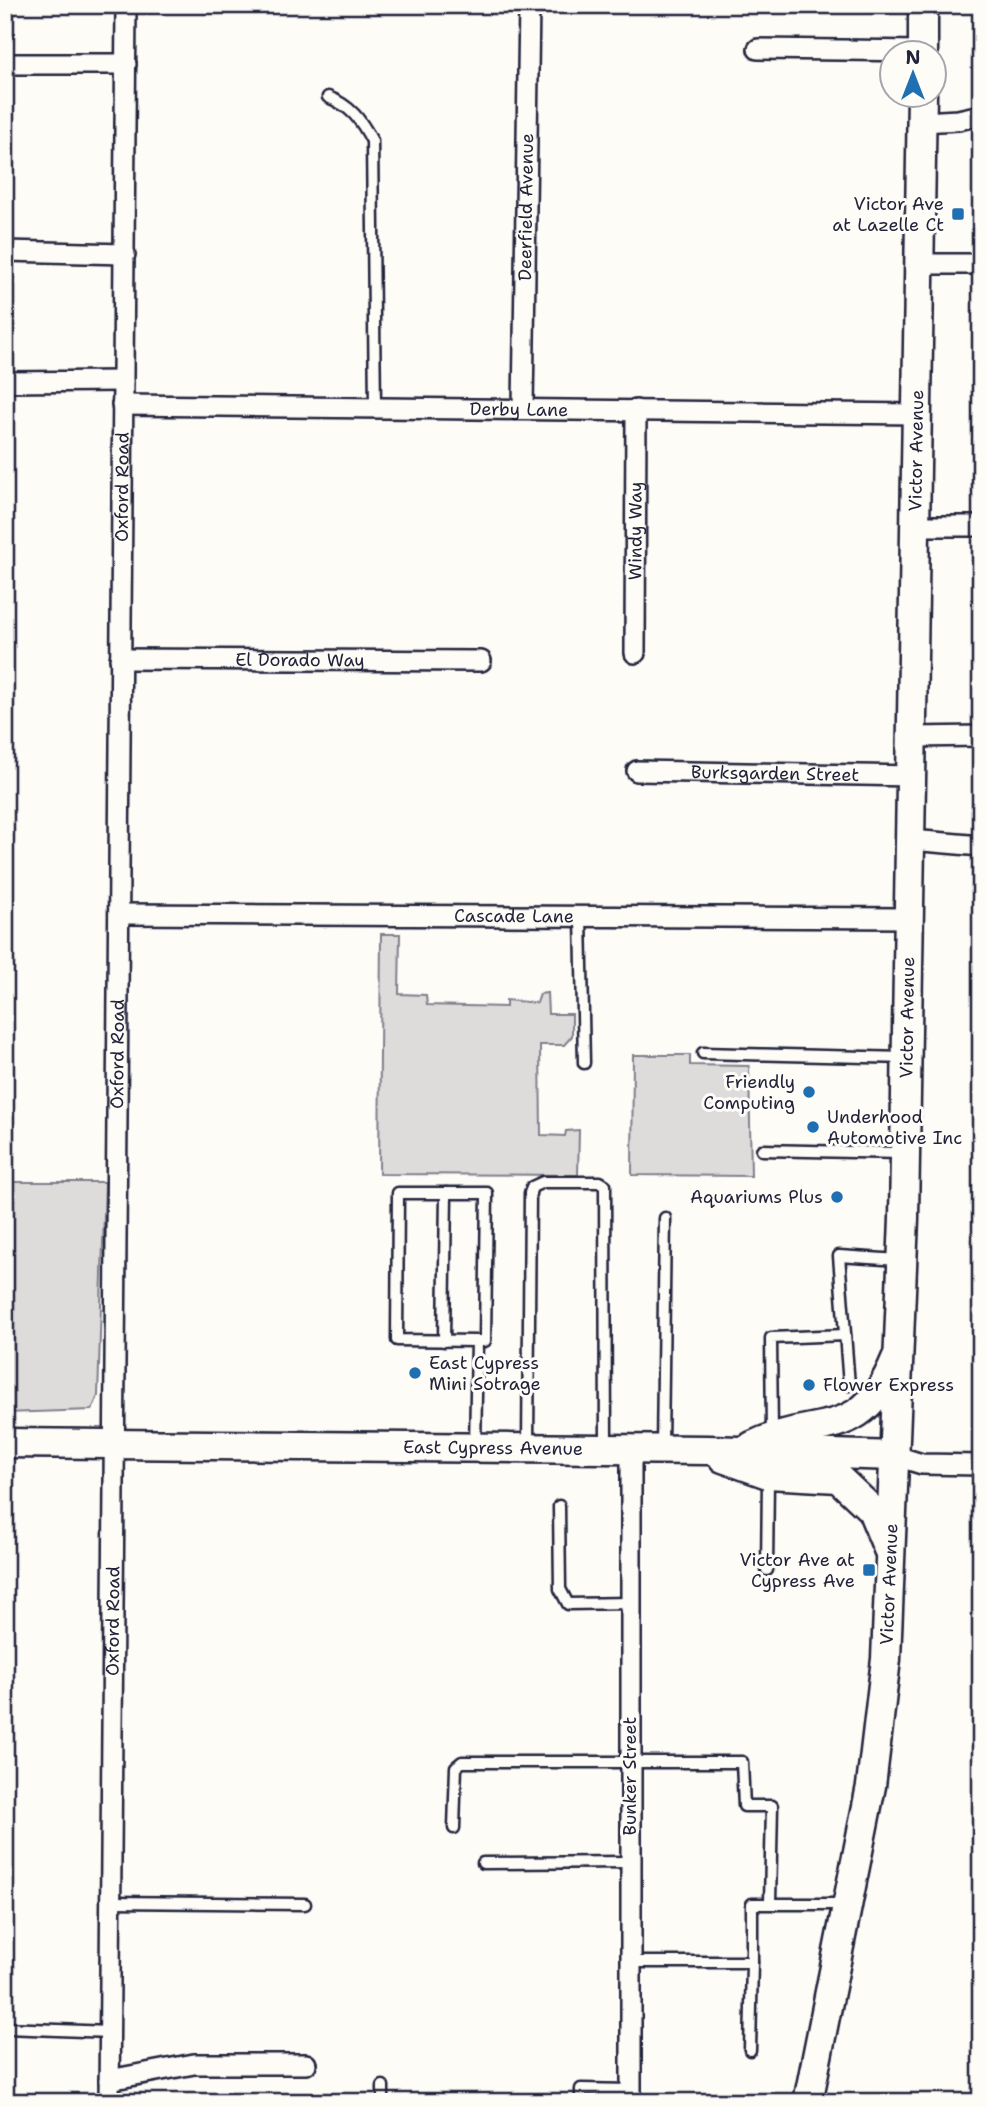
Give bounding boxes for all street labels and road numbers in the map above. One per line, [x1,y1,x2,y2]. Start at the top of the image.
street label: Deerfield Avenue [513,133,539,281]
street label: Victor Avenue [903,389,929,512]
street label: Derby Lane [470,397,568,422]
street label: Oxford Road [110,432,135,542]
street label: Windy Way [623,482,648,580]
street label: El Dorado Way [235,648,365,672]
street label: Burksgarden Street [691,760,860,787]
street label: Cascade Lane [454,904,574,928]
street label: Victor Avenue [894,956,920,1079]
street label: Oxford Road [105,999,130,1109]
street label: East Cypress Avenue [403,1435,583,1461]
street label: Victor Avenue [875,1523,904,1646]
street label: Oxford Road [100,1566,125,1676]
street label: Bunker Street [618,1716,642,1835]

